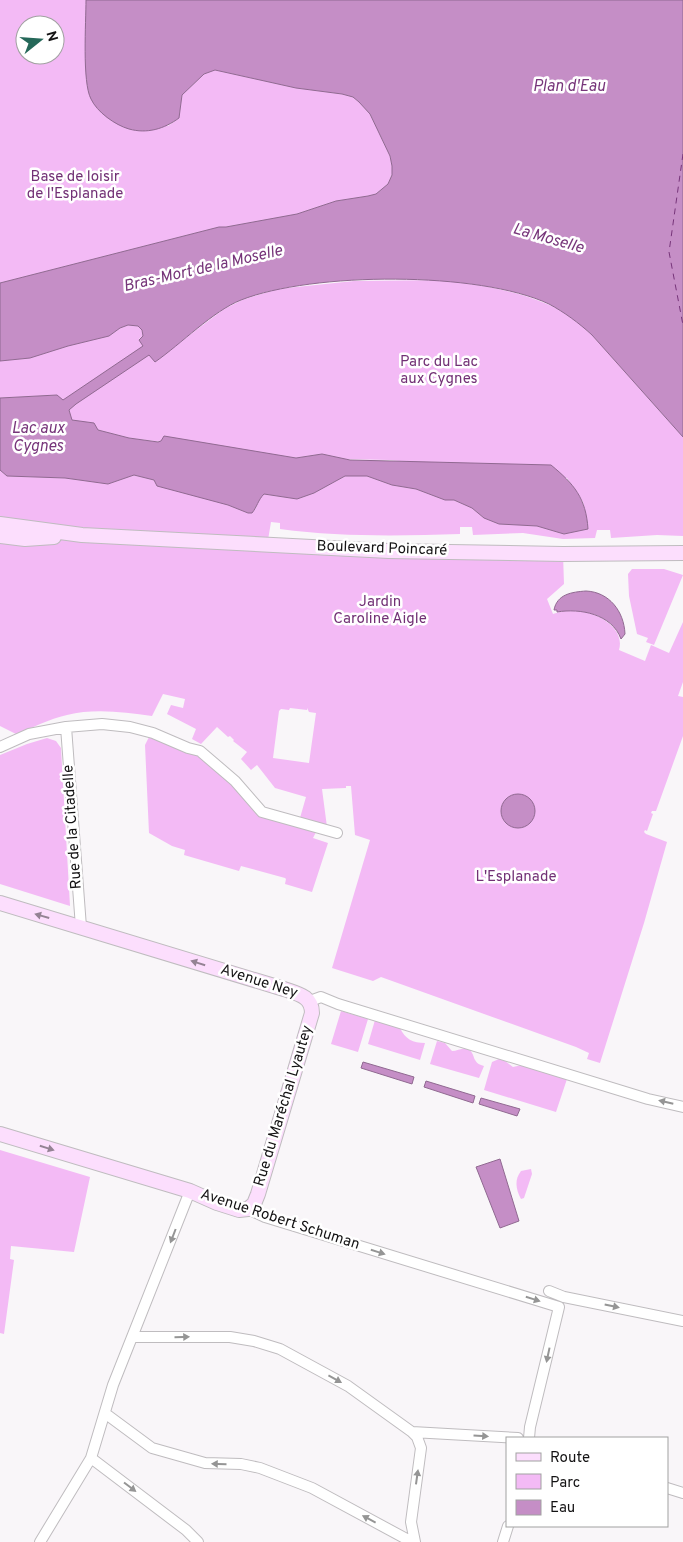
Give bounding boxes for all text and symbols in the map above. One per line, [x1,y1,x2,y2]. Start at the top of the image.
north arrow [15,15,65,65]
text: N [41,29,61,44]
water label: Plan d'Eau [533,77,606,97]
park label: Base de loisir de l'Esplanade [27,168,123,204]
water label: La Moselle [510,219,586,259]
water label: Bras-Mort de la Moselle [122,241,285,297]
park label: Parc du Lac aux Cygnes [400,353,478,389]
water label: Lac aux Cygnes [11,419,66,457]
street label: Boulevard Poincaré [316,537,448,561]
park label: Jardin Caroline Aigle [333,593,427,629]
street label: Rue de la Citadelle [59,764,87,890]
park label: L'Esplanade [476,868,556,887]
one-way arrow [35,911,50,919]
one-way arrow [190,958,205,966]
street label: Avenue Ney [218,961,300,1003]
street label: Rue du Maréchal Lyautey [250,1023,318,1189]
one-way arrow [658,1098,673,1106]
one-way arrow [39,1144,54,1152]
street label: Avenue Robert Schuman [198,1185,362,1255]
one-way arrow [168,1229,176,1244]
one-way arrow [370,1248,385,1256]
one-way arrow [525,1296,540,1304]
one-way arrow [604,1303,620,1311]
one-way arrow [174,1332,190,1340]
one-way arrow [544,1347,552,1362]
one-way arrow [328,1375,342,1383]
one-way arrow [474,1432,490,1440]
legend [506,1437,668,1527]
text: Route [550,1449,590,1468]
one-way arrow [211,1460,227,1468]
one-way arrow [414,1468,422,1484]
text: Parc [550,1474,580,1493]
one-way arrow [123,1482,136,1493]
text: Eau [550,1499,575,1518]
one-way arrow [362,1515,377,1523]

